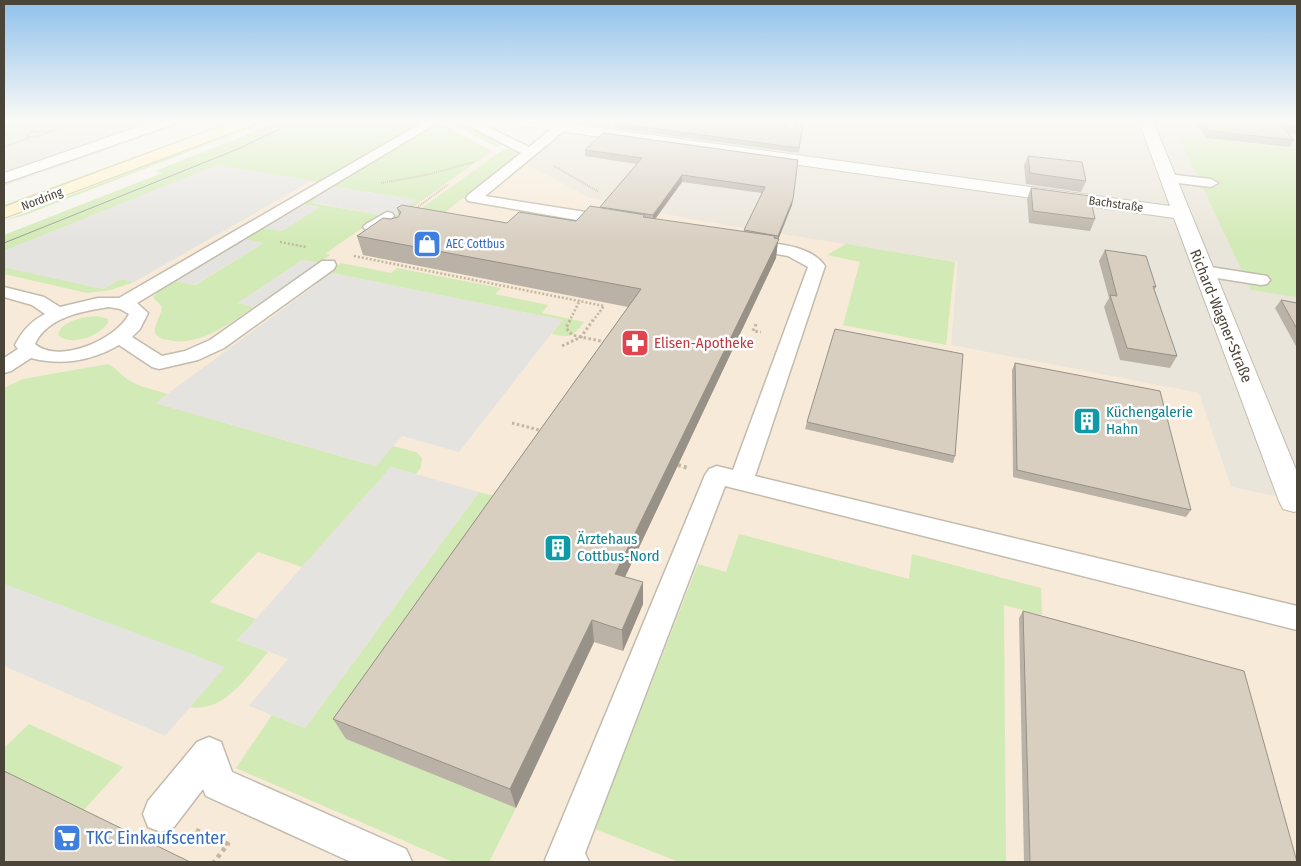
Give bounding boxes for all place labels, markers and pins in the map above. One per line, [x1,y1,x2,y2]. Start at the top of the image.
shop icon: AEC Cottbus [412,229,442,259]
place label: AEC Cottbus [446,237,505,251]
pharmacy icon: Elisen-Apotheke [620,328,650,358]
place label: Elisen-Apotheke [654,334,754,352]
place label: Küchengalerie Hahn [1106,403,1193,438]
building icon: Küchengalerie Hahn [1072,406,1102,436]
place label: Ärztehaus Cottbus-Nord [577,530,660,565]
building icon: Ärztehaus Cottbus-Nord [543,533,573,563]
supermarket icon: TKC Einkaufscenter [52,823,82,853]
place label: TKC Einkaufscenter [86,827,226,849]

